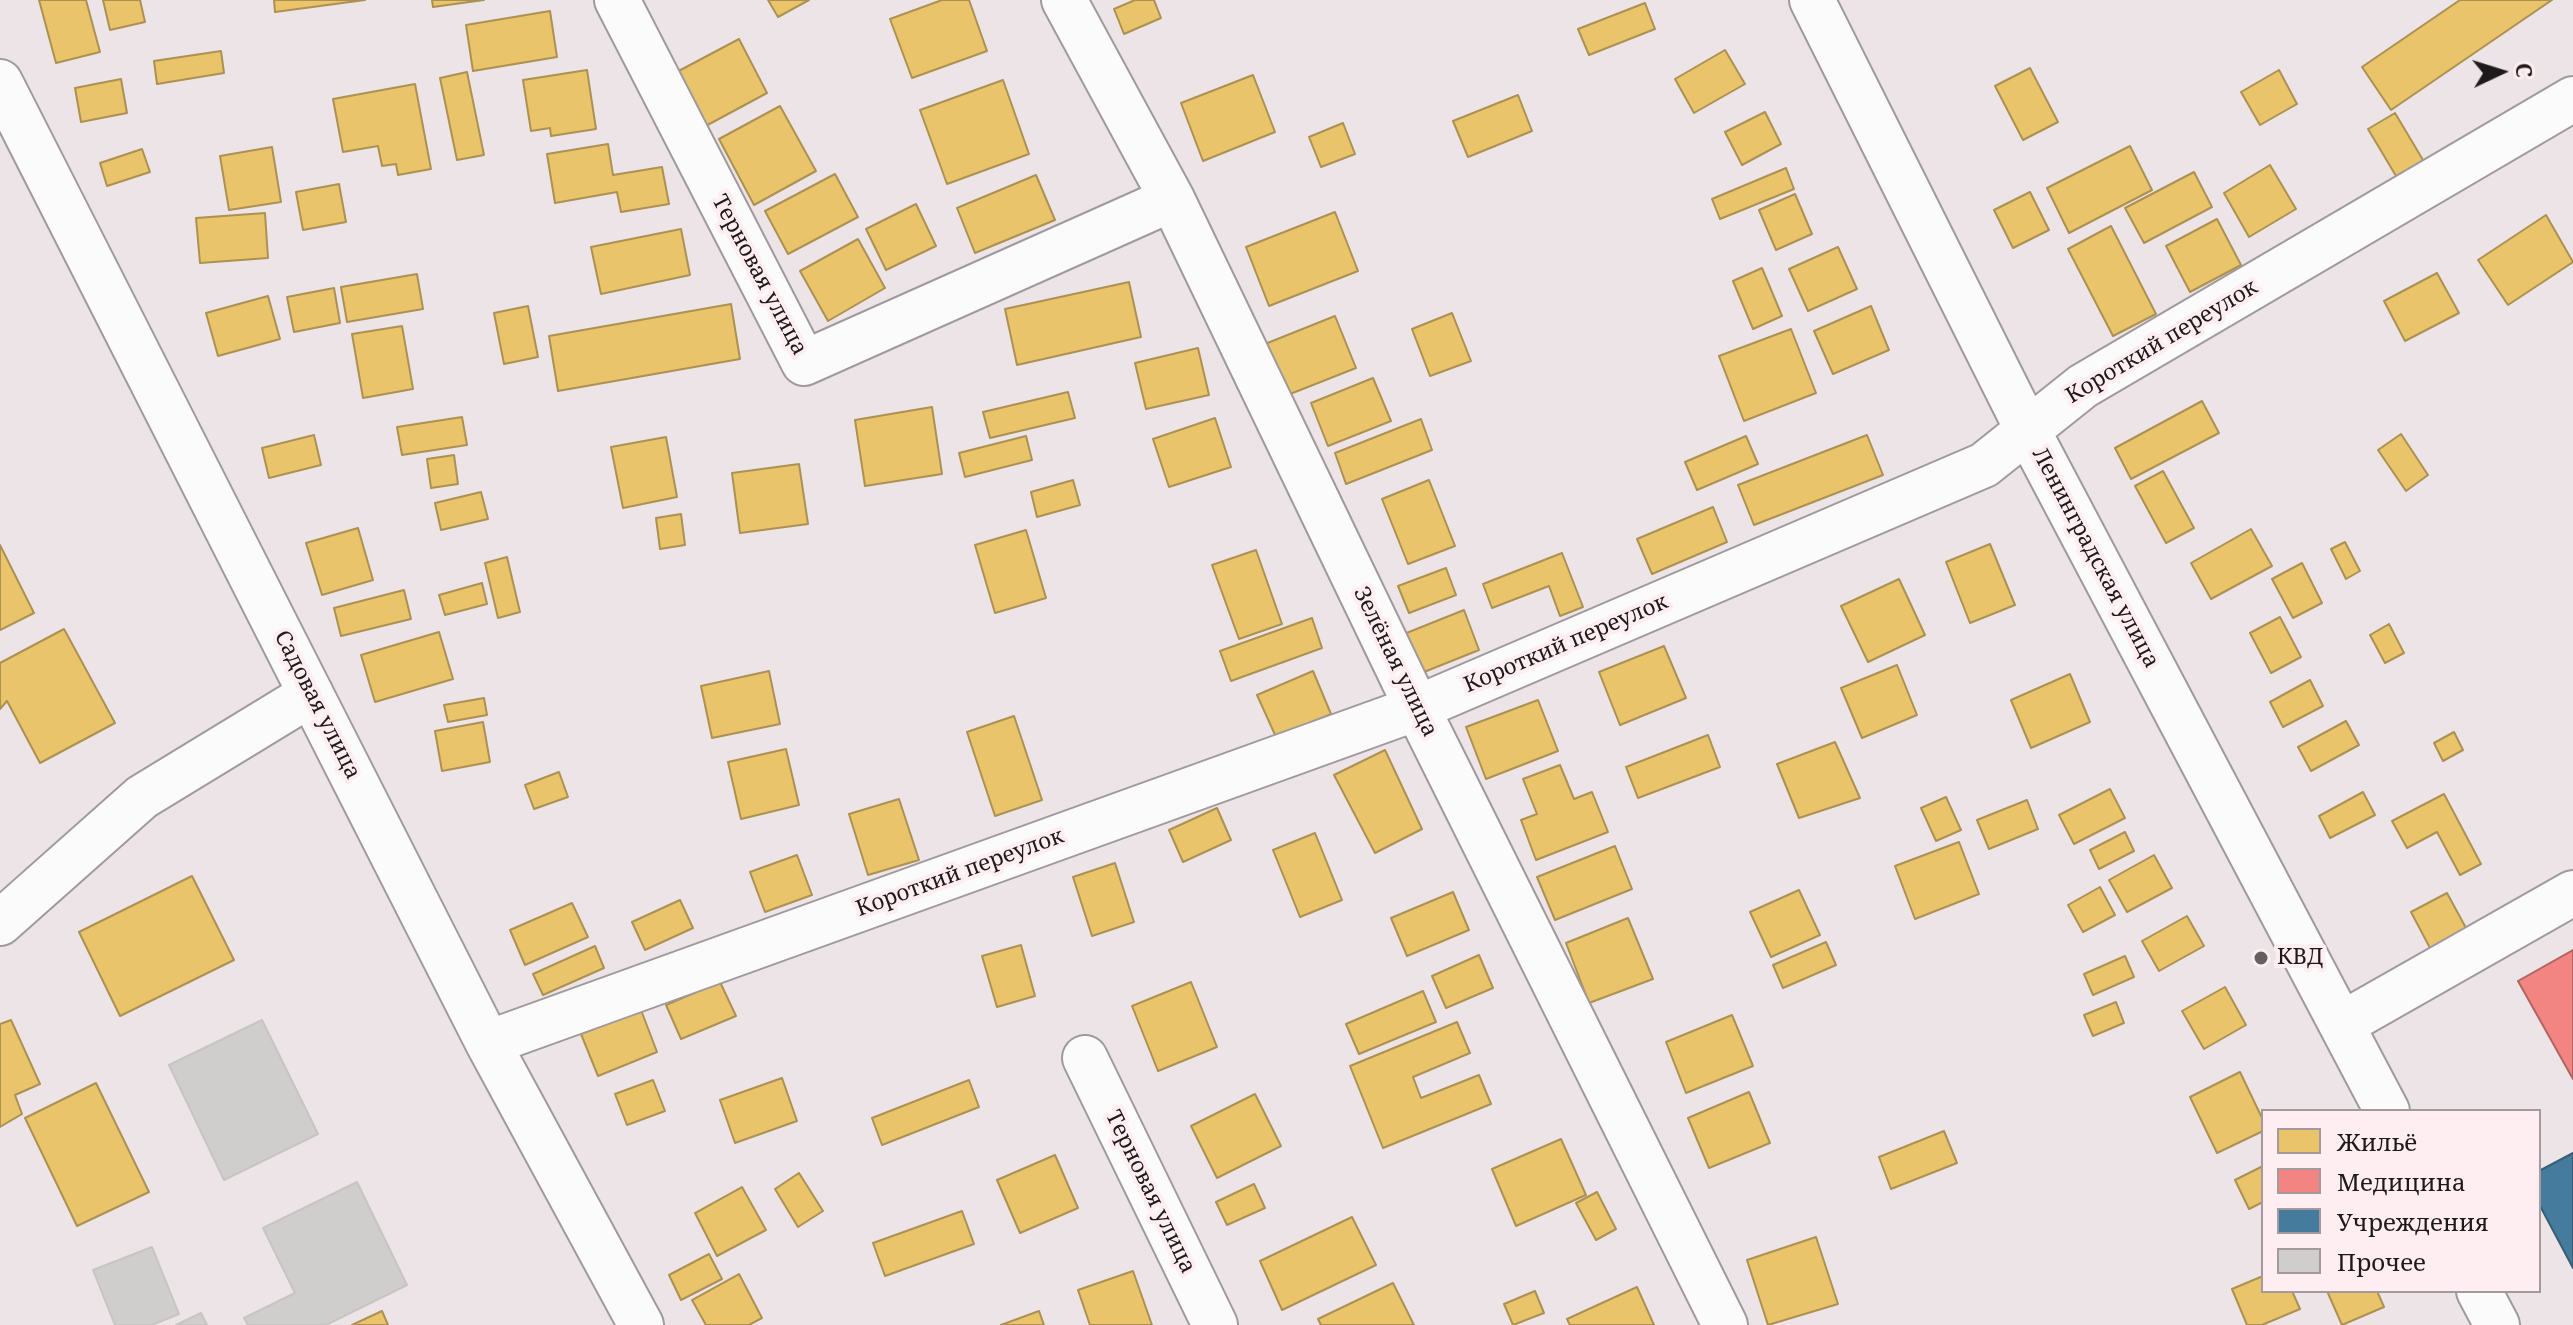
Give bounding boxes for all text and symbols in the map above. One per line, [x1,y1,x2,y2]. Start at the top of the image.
north arrow [2461,32,2541,112]
text: С [2509,62,2540,79]
street label: Терновая улица [706,190,812,360]
street label: Короткий переулок [2061,274,2263,410]
street label: Ленинградская улица [2026,443,2164,673]
street label: Зелёная улица [1347,583,1443,741]
street label: Короткий переулок [1460,589,1672,699]
street label: Садовая улица [268,626,366,784]
street label: Короткий переулок [853,823,1067,923]
place label: КВД [2277,945,2323,971]
marker: КВД [2252,949,2270,967]
street label: Терновая улица [1099,1106,1201,1278]
legend [2261,1109,2541,1293]
text: Жильё [2337,1125,2417,1158]
text: Медицина [2337,1165,2466,1198]
text: Учреждения [2337,1205,2489,1238]
text: Прочее [2337,1245,2426,1278]

